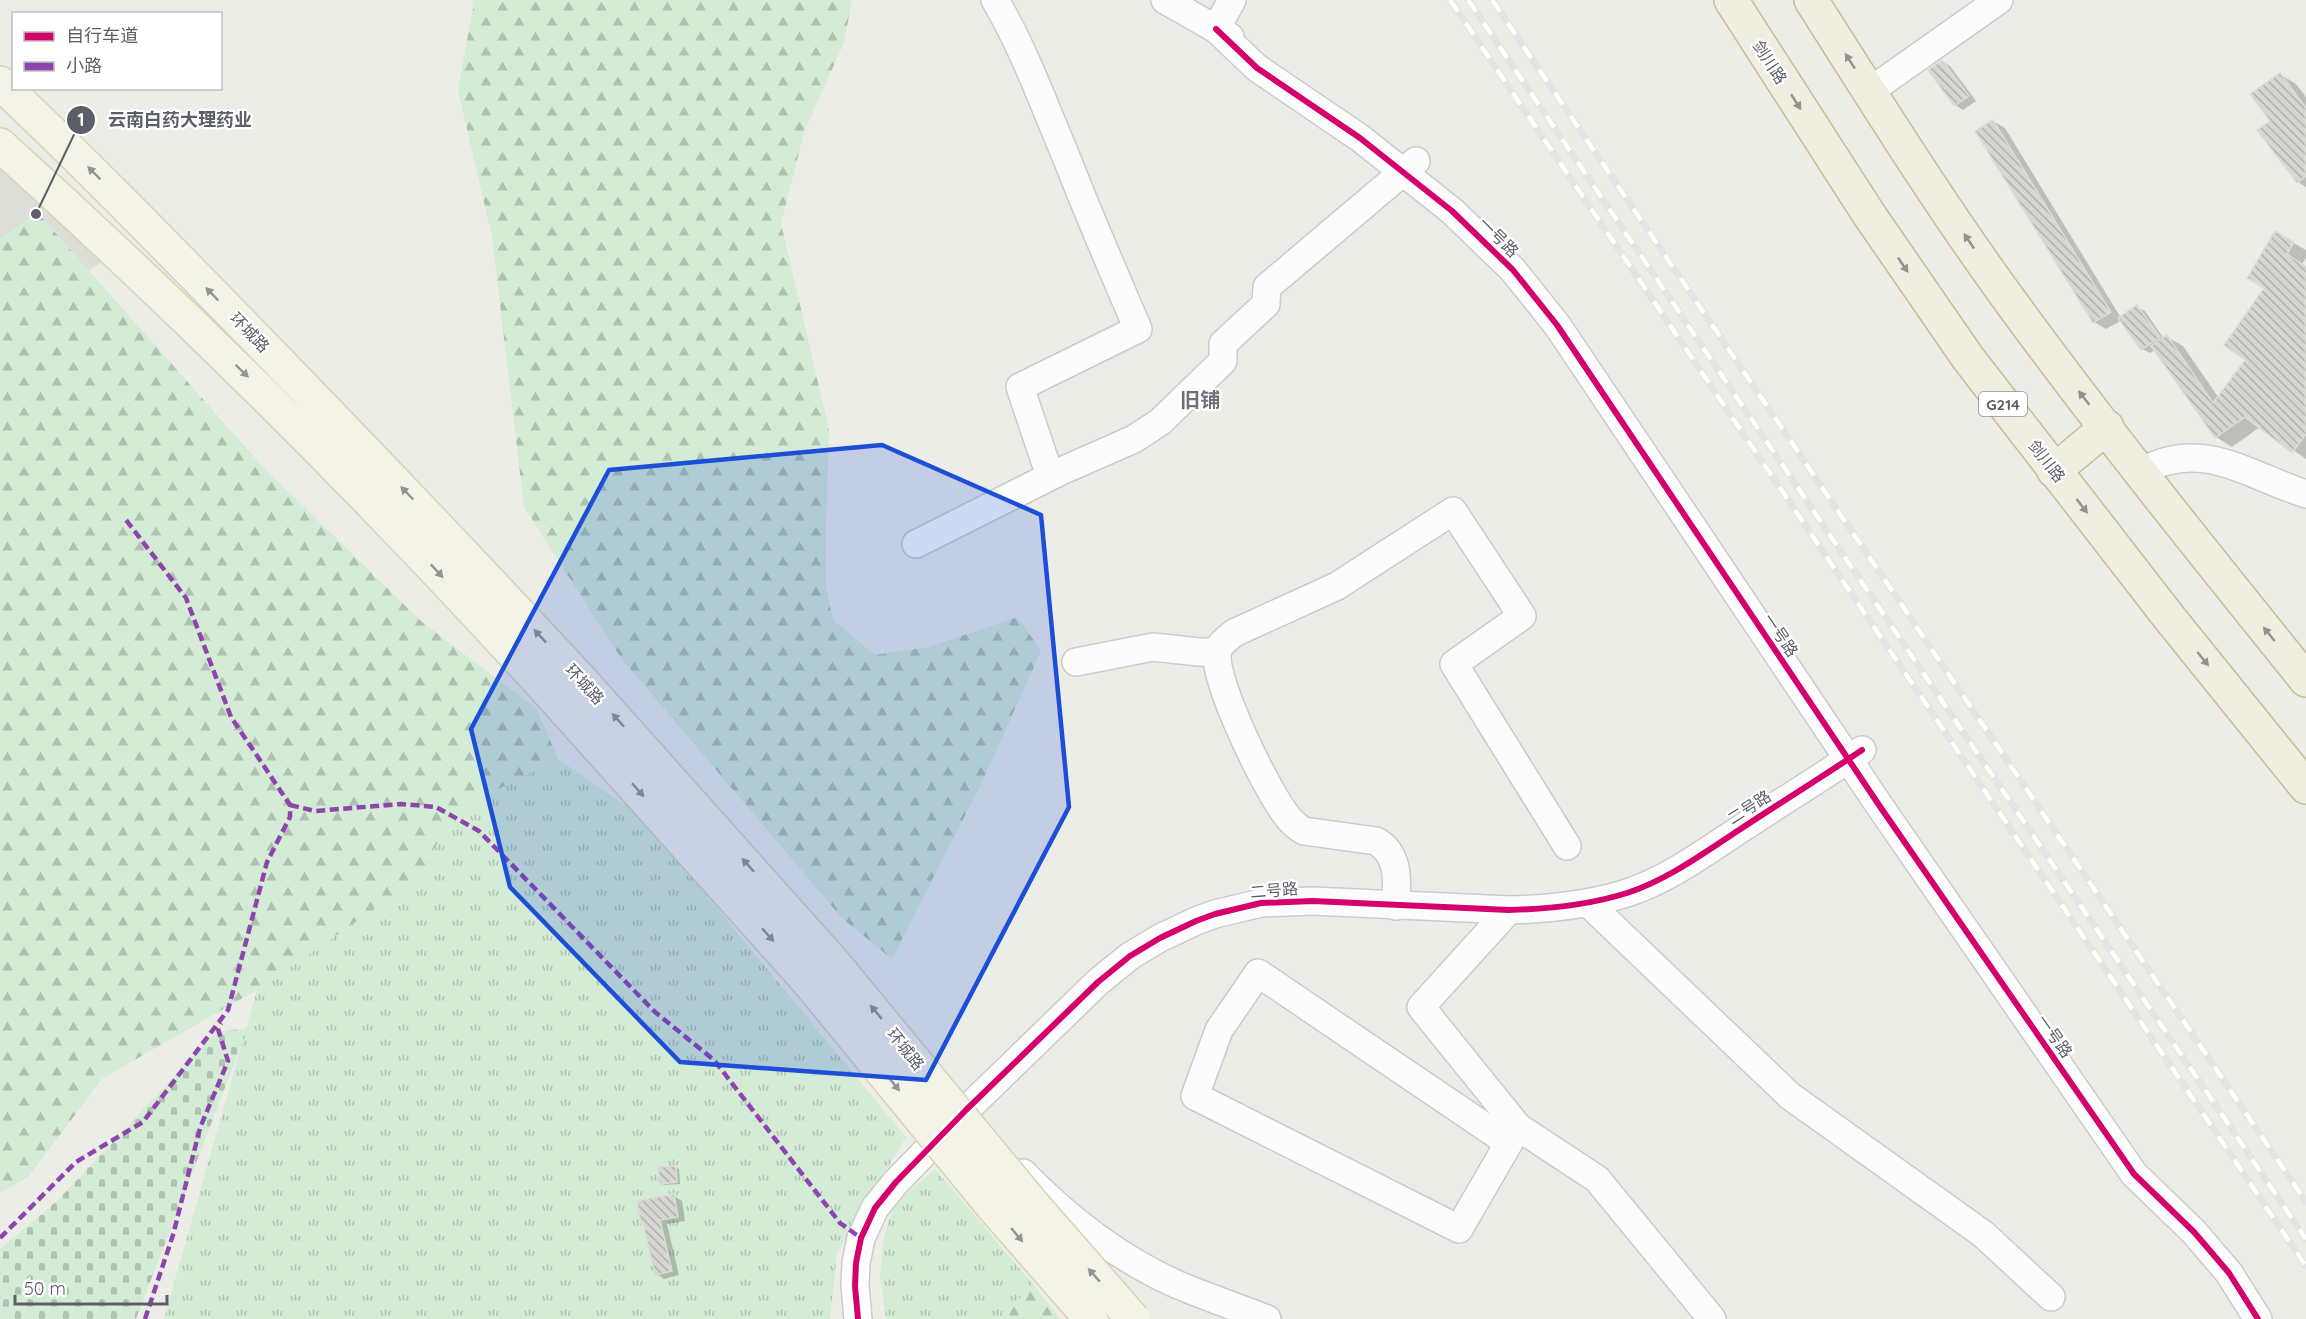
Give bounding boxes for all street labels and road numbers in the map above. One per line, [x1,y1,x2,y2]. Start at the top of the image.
street label: 剑川路 [1749,36,1791,88]
street label: 一号路 [1475,213,1523,261]
street label: 环城路 [226,308,274,356]
road number: G214 [1979,392,2027,416]
street label: 剑川路 [2024,436,2070,486]
street label: 一号路 [1759,610,1803,660]
street label: 环城路 [561,660,609,708]
street label: 二号路 [1723,786,1775,828]
street label: 二号路 [1249,878,1299,902]
street label: 一号路 [2033,1011,2077,1061]
street label: 环城路 [883,1024,929,1074]

